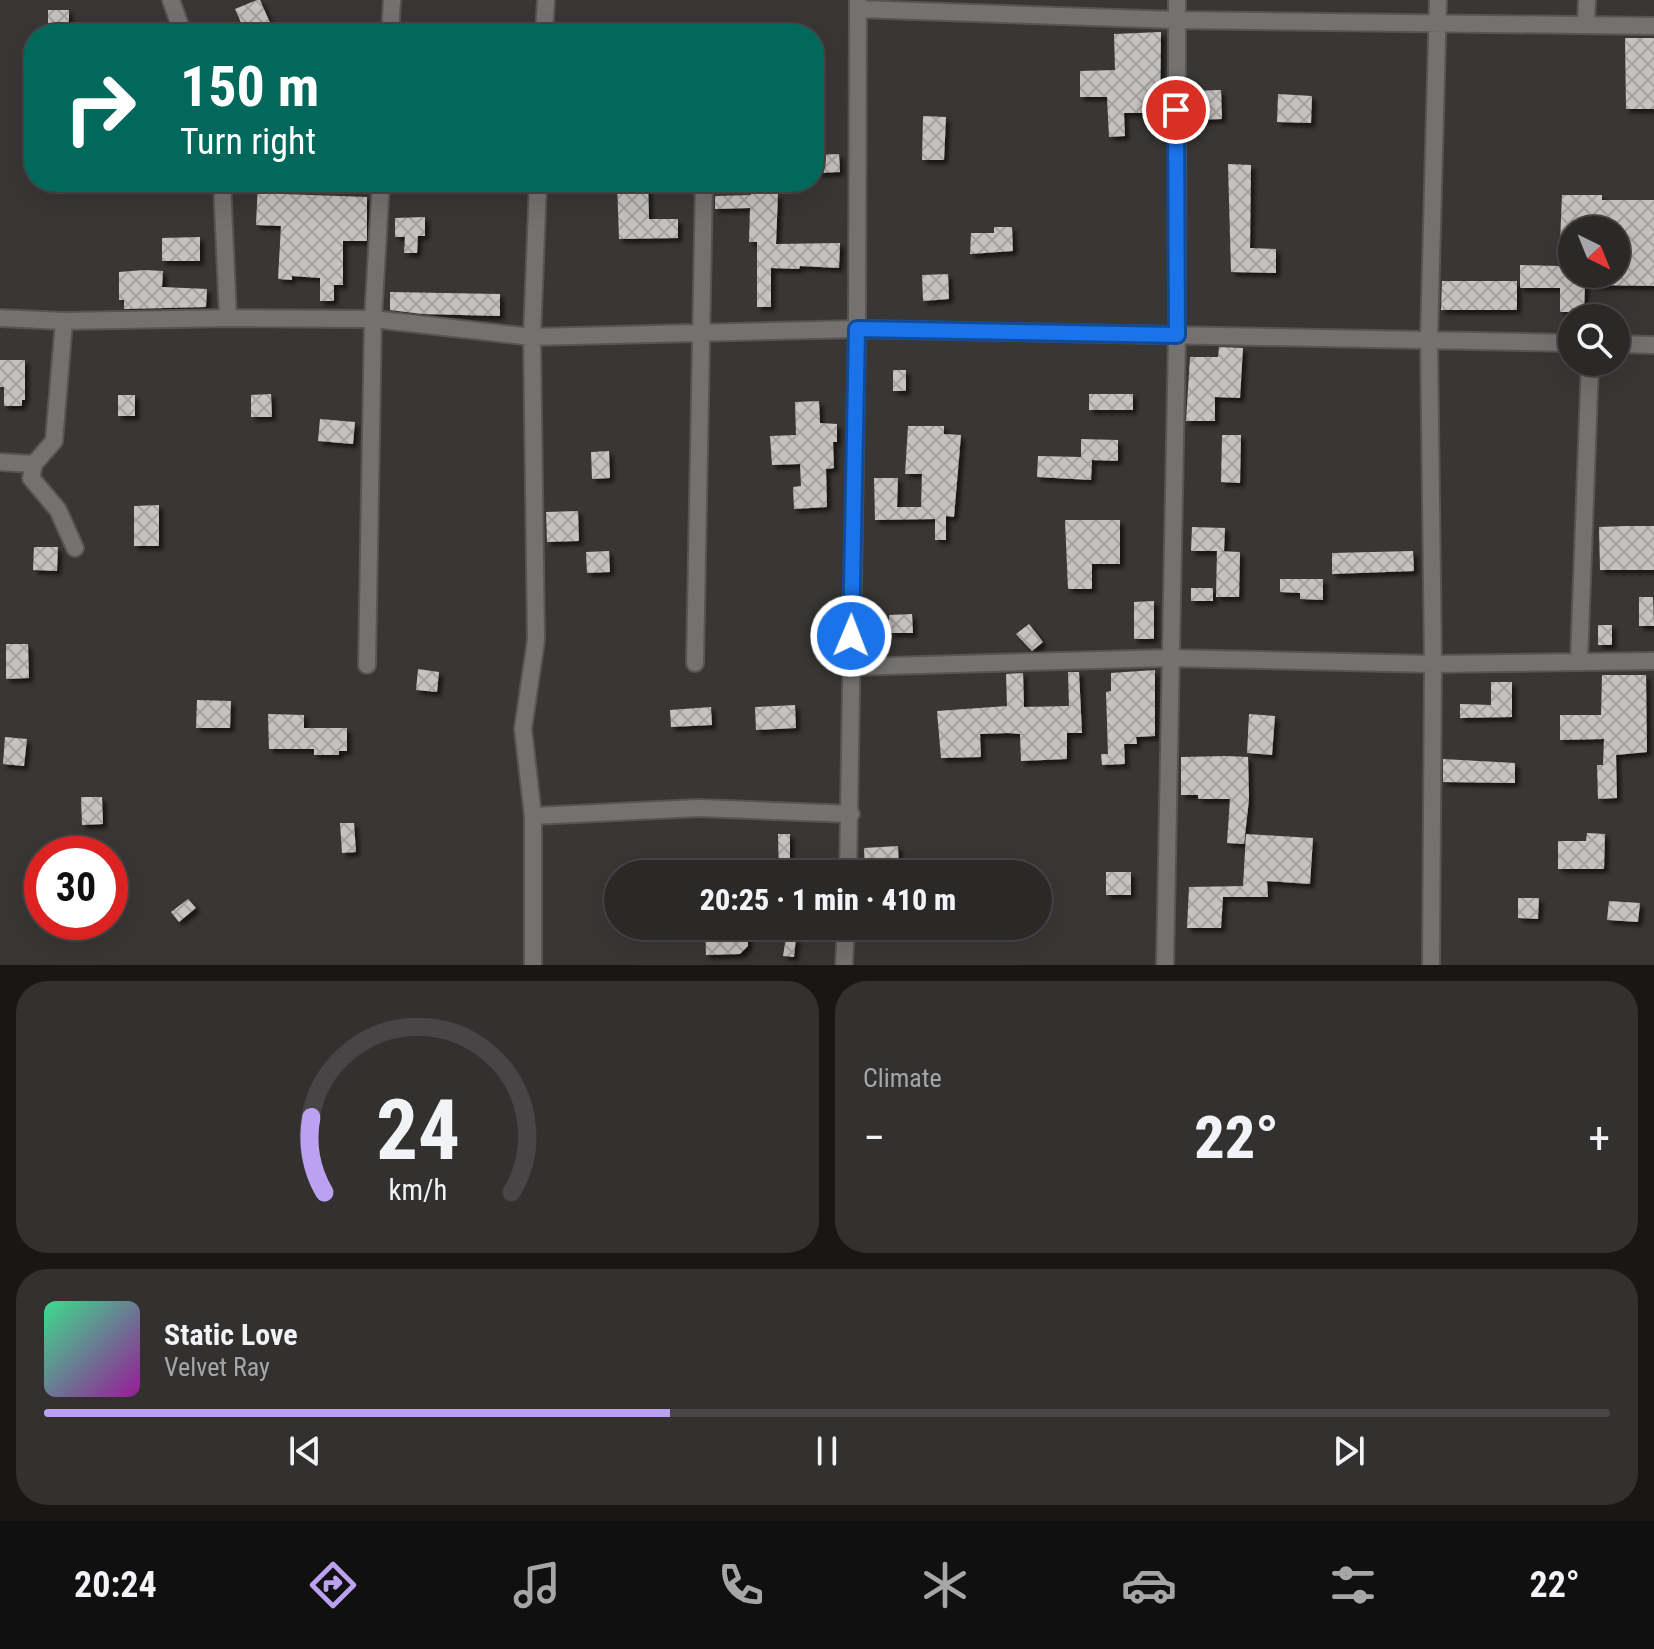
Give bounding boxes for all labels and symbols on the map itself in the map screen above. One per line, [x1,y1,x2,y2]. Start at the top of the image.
pin [1142,76,1210,144]
north arrow [1558,216,1630,288]
position arrow [809,594,893,678]
speed limit sign: 30 [24,836,128,940]

